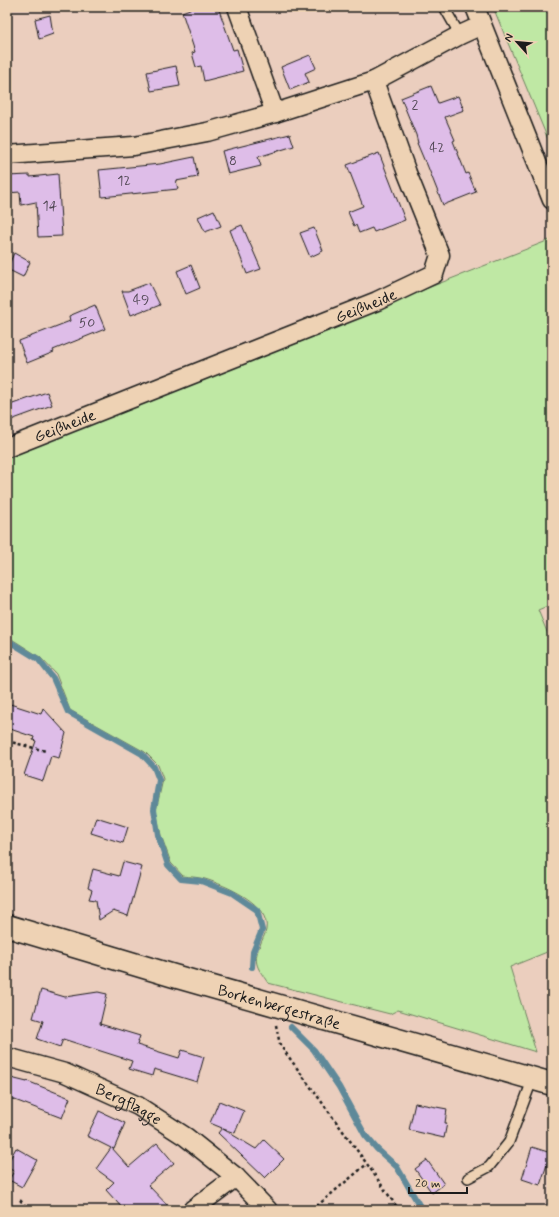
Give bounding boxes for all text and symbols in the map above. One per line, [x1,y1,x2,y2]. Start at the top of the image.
north arrow [497,22,537,62]
text: N [501,31,517,44]
house number: 2 [412,96,419,114]
house number: 42 [429,139,445,157]
house number: 8 [229,152,237,170]
house number: 12 [117,172,131,190]
house number: 14 [43,197,58,215]
street label: Geißheide [332,284,400,329]
house number: 49 [133,291,149,309]
house number: 50 [79,314,95,332]
street label: Geißheide [31,405,99,448]
street label: Borkenbergestraße [215,980,343,1035]
street label: Bergflagge [92,1079,165,1131]
scale bar [409,1169,467,1195]
text: 20 m [415,1176,441,1192]

